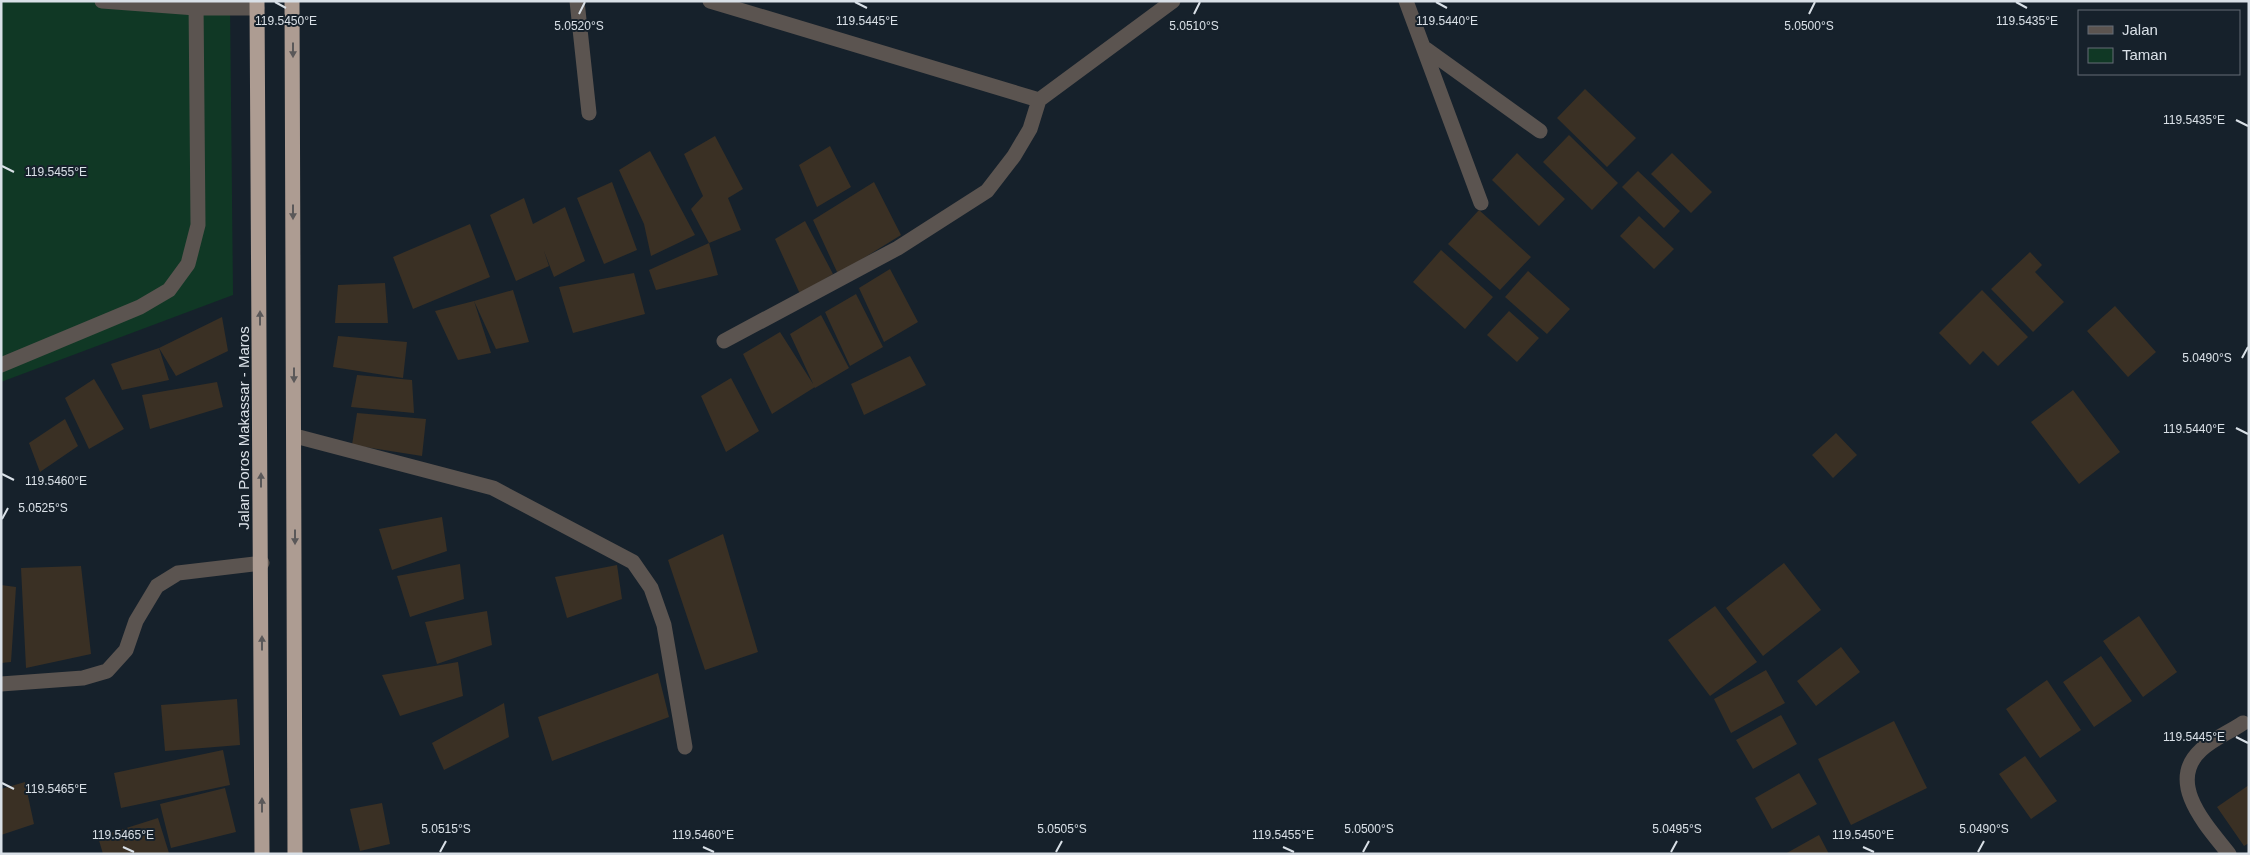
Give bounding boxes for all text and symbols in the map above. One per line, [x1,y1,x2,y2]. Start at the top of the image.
legend [2078,10,2240,75]
text: 119.5450°E [255,14,317,28]
text: 119.5445°E [836,14,898,28]
text: 119.5440°E [1416,14,1478,28]
text: 119.5435°E [1996,14,2058,28]
text: 5.0520°S [554,19,604,33]
text: 5.0510°S [1169,19,1219,33]
text: 5.0500°S [1784,19,1834,33]
text: Jalan [2122,21,2158,38]
one-way arrow [289,42,297,58]
text: Taman [2122,46,2167,63]
text: 119.5435°E [2163,113,2225,127]
text: 119.5455°E [25,165,87,179]
one-way arrow [290,205,298,221]
one-way arrow [255,309,263,325]
street label: Jalan Poros Makassar - Maros [235,326,252,530]
text: 5.0490°S [2182,351,2232,365]
one-way arrow [290,367,298,383]
text: 119.5440°E [2163,422,2225,436]
one-way arrow [257,472,265,488]
text: 119.5460°E [25,474,87,488]
text: 5.0525°S [18,501,68,515]
one-way arrow [291,530,299,546]
one-way arrow [258,634,266,650]
text: 119.5445°E [2163,730,2225,744]
text: 119.5465°E [25,782,87,796]
one-way arrow [258,797,266,813]
text: 5.0515°S [421,822,471,836]
text: 5.0505°S [1037,822,1087,836]
text: 5.0500°S [1344,822,1394,836]
text: 5.0495°S [1652,822,1702,836]
text: 5.0490°S [1959,822,2009,836]
text: 119.5465°E [92,828,154,842]
text: 119.5460°E [672,828,734,842]
text: 119.5455°E [1252,828,1314,842]
text: 119.5450°E [1832,828,1894,842]

